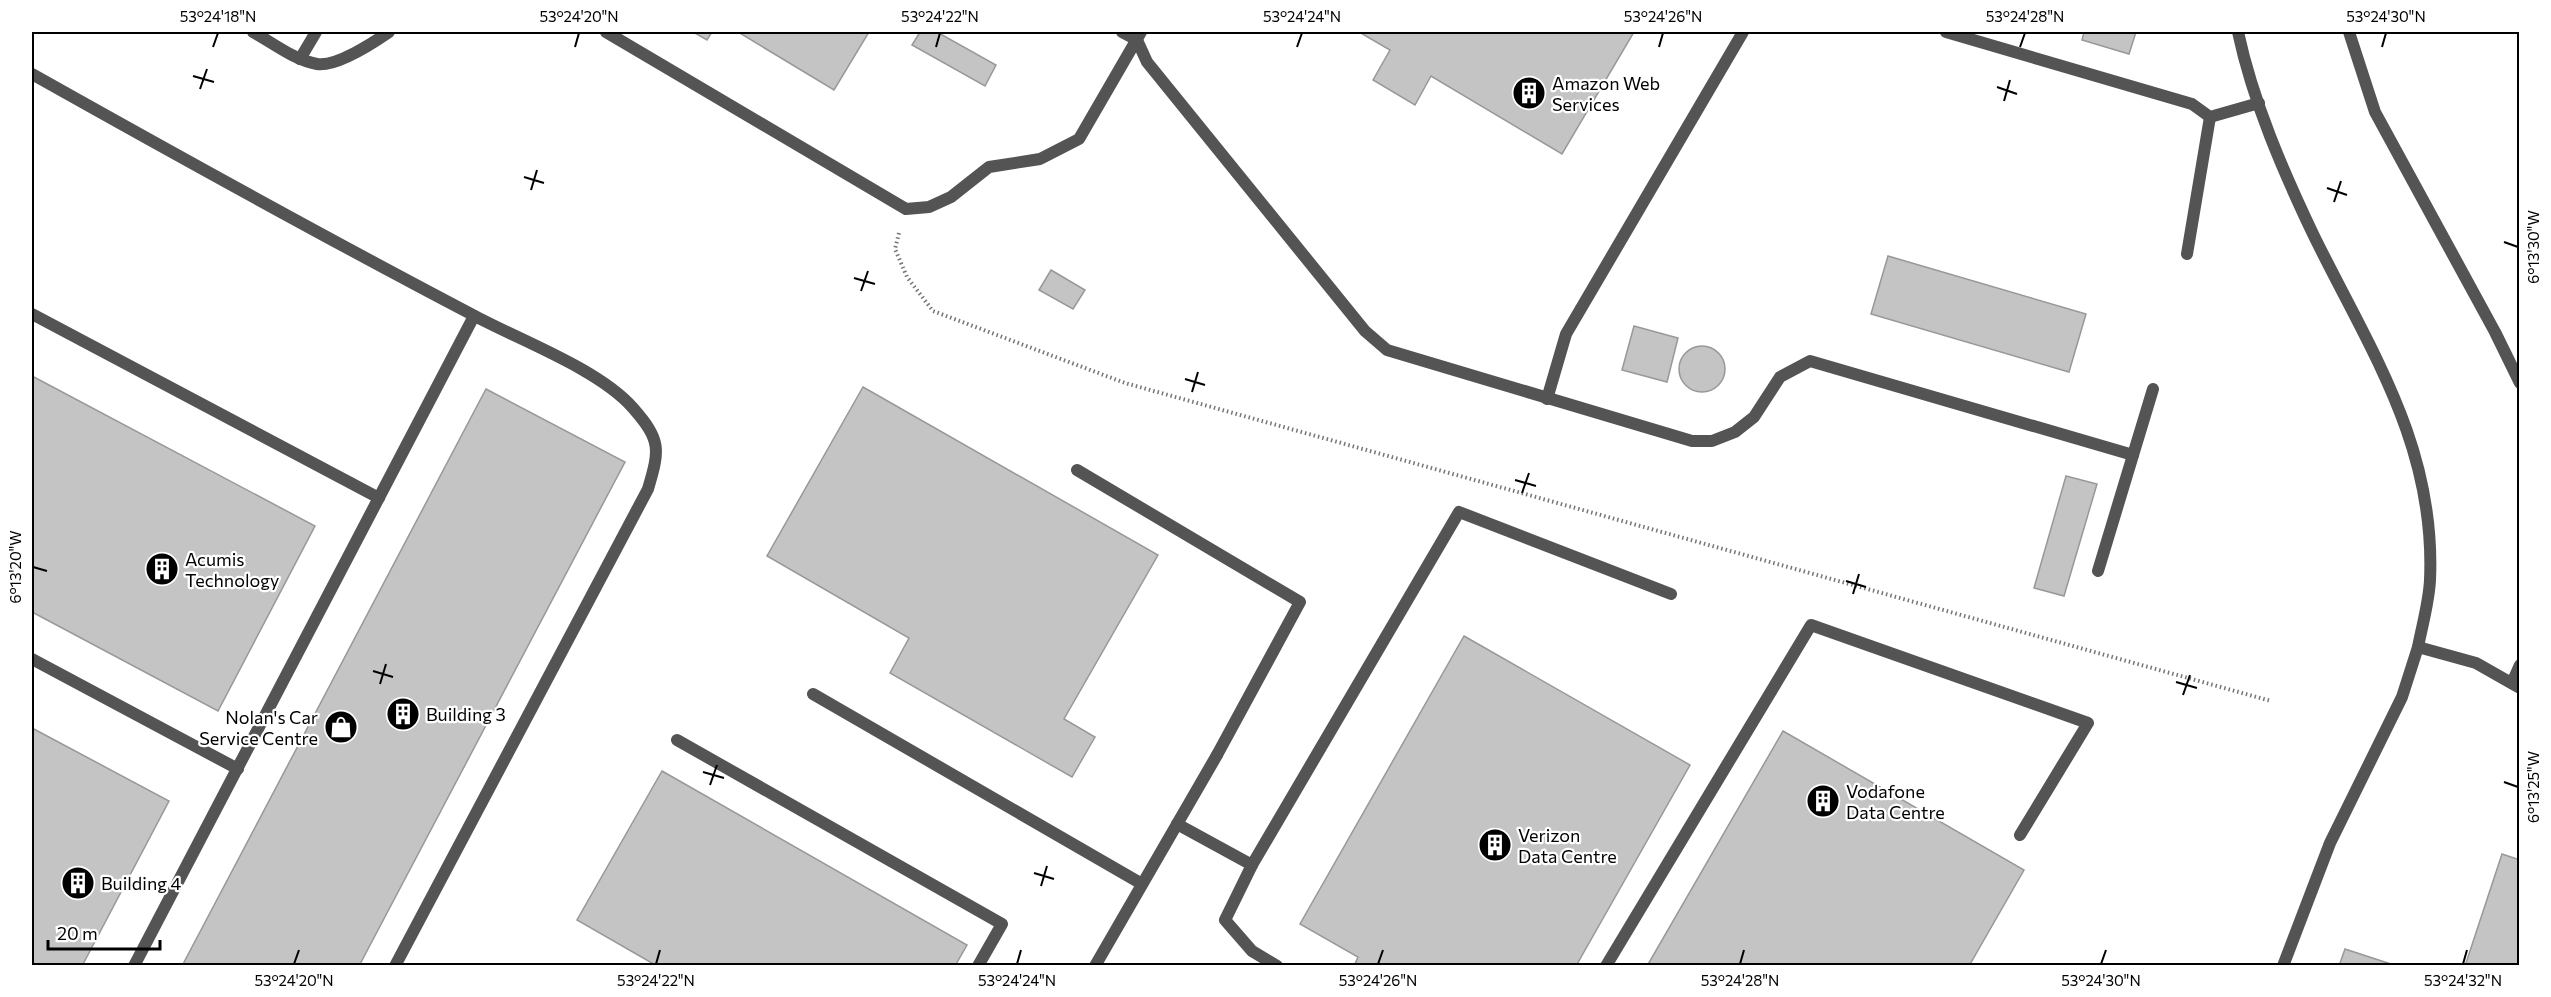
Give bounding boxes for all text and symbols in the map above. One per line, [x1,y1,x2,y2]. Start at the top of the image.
text: 53°24'18"N [180,7,256,25]
text: 53°24'20"N [539,7,619,25]
text: 53°24'22"N [901,7,979,25]
text: 53°24'24"N [1263,7,1341,25]
text: 53°24'26"N [1624,7,1702,25]
text: 53°24'28"N [1986,7,2064,25]
text: 53°24'30"N [2346,7,2426,25]
place label: Amazon Web Services [1552,72,1660,115]
building icon: Amazon Web Services [1511,75,1547,111]
text: 6°13'30"W [2524,210,2542,284]
text: 6°13'20"W [6,530,24,604]
place label: Acumis Technology [185,548,279,591]
building icon: Acumis Technology [144,551,180,587]
building icon: Building 3 [385,696,421,732]
place label: Building 3 [426,703,506,725]
place label: Nolan's Car Service Centre [199,706,318,749]
shop icon: Nolan's Car Service Centre [323,709,359,745]
text: 6°13'25"W [2524,751,2542,823]
place label: Vodafone Data Centre [1846,780,1945,823]
building icon: Vodafone Data Centre [1805,783,1841,819]
place label: Verizon Data Centre [1518,824,1617,867]
building icon: Verizon Data Centre [1477,827,1513,863]
building icon: Building 4 [60,865,96,901]
place label: Building 4 [101,872,181,894]
scale bar [48,913,160,951]
text: 20 m [57,922,98,944]
text: 53°24'20"N [254,971,334,989]
text: 53°24'22"N [617,971,695,989]
text: 53°24'24"N [978,971,1056,989]
text: 53°24'26"N [1339,971,1417,989]
text: 53°24'28"N [1701,971,1779,989]
text: 53°24'30"N [2061,971,2141,989]
text: 53°24'32"N [2424,971,2502,989]

